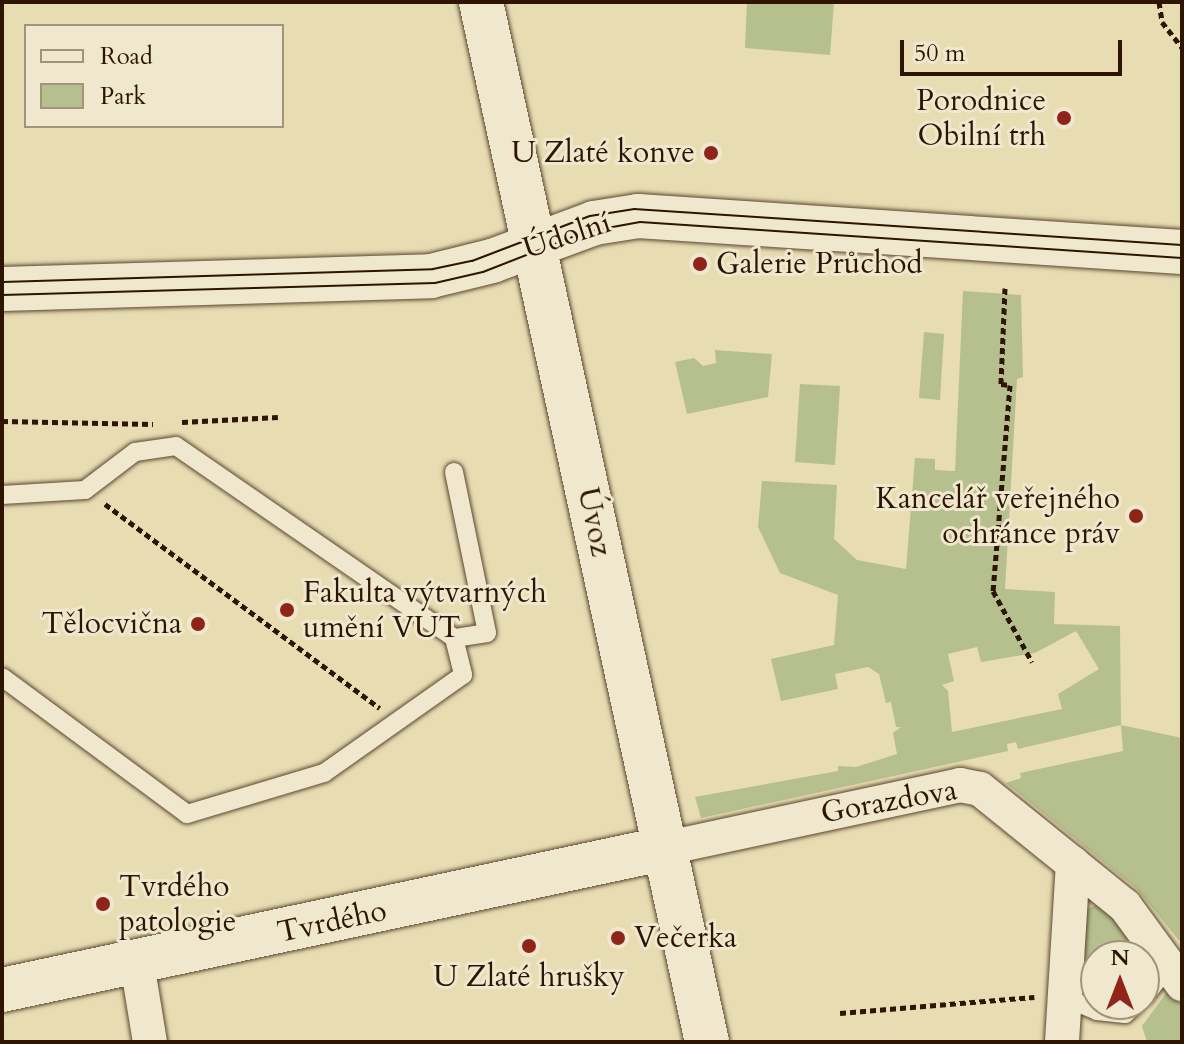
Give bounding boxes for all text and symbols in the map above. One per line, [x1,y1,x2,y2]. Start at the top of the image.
legend [24,24,284,128]
scale bar [904,24,1126,74]
text: 50 m [914,37,965,70]
text: Road [100,40,153,73]
text: Park [100,80,146,113]
place label: Porodnice Obilní trh [916,83,1046,154]
marker: Porodnice Obilní trh [1053,107,1075,129]
place label: U Zlaté konve [511,135,695,171]
marker: U Zlaté konve [702,144,720,162]
street label: Údolní [519,205,615,267]
place label: Galerie Průchod [716,246,922,282]
marker: Galerie Průchod [691,255,709,273]
place label: Kancelář veřejného ochránce práv [876,481,1120,552]
street label: Úvoz [569,484,619,560]
marker: Kancelář veřejného ochránce práv [1127,507,1145,525]
place label: Fakulta výtvarných umění VUT [303,575,547,646]
marker: Fakulta výtvarných umění VUT [278,601,296,619]
place label: Tělocvična [42,606,182,642]
marker: Tělocvična [189,615,207,633]
street label: Gorazdova [818,772,960,832]
place label: Tvrdého patologie [119,869,236,940]
street label: Tvrdého [274,893,390,951]
marker: Tvrdého patologie [94,895,112,913]
place label: Večerka [634,920,737,956]
marker: Večerka [609,929,627,947]
marker: U Zlaté hrušky [520,937,538,955]
north arrow [1080,940,1160,1020]
text: N [1110,943,1130,973]
place label: U Zlaté hrušky [433,959,625,995]

